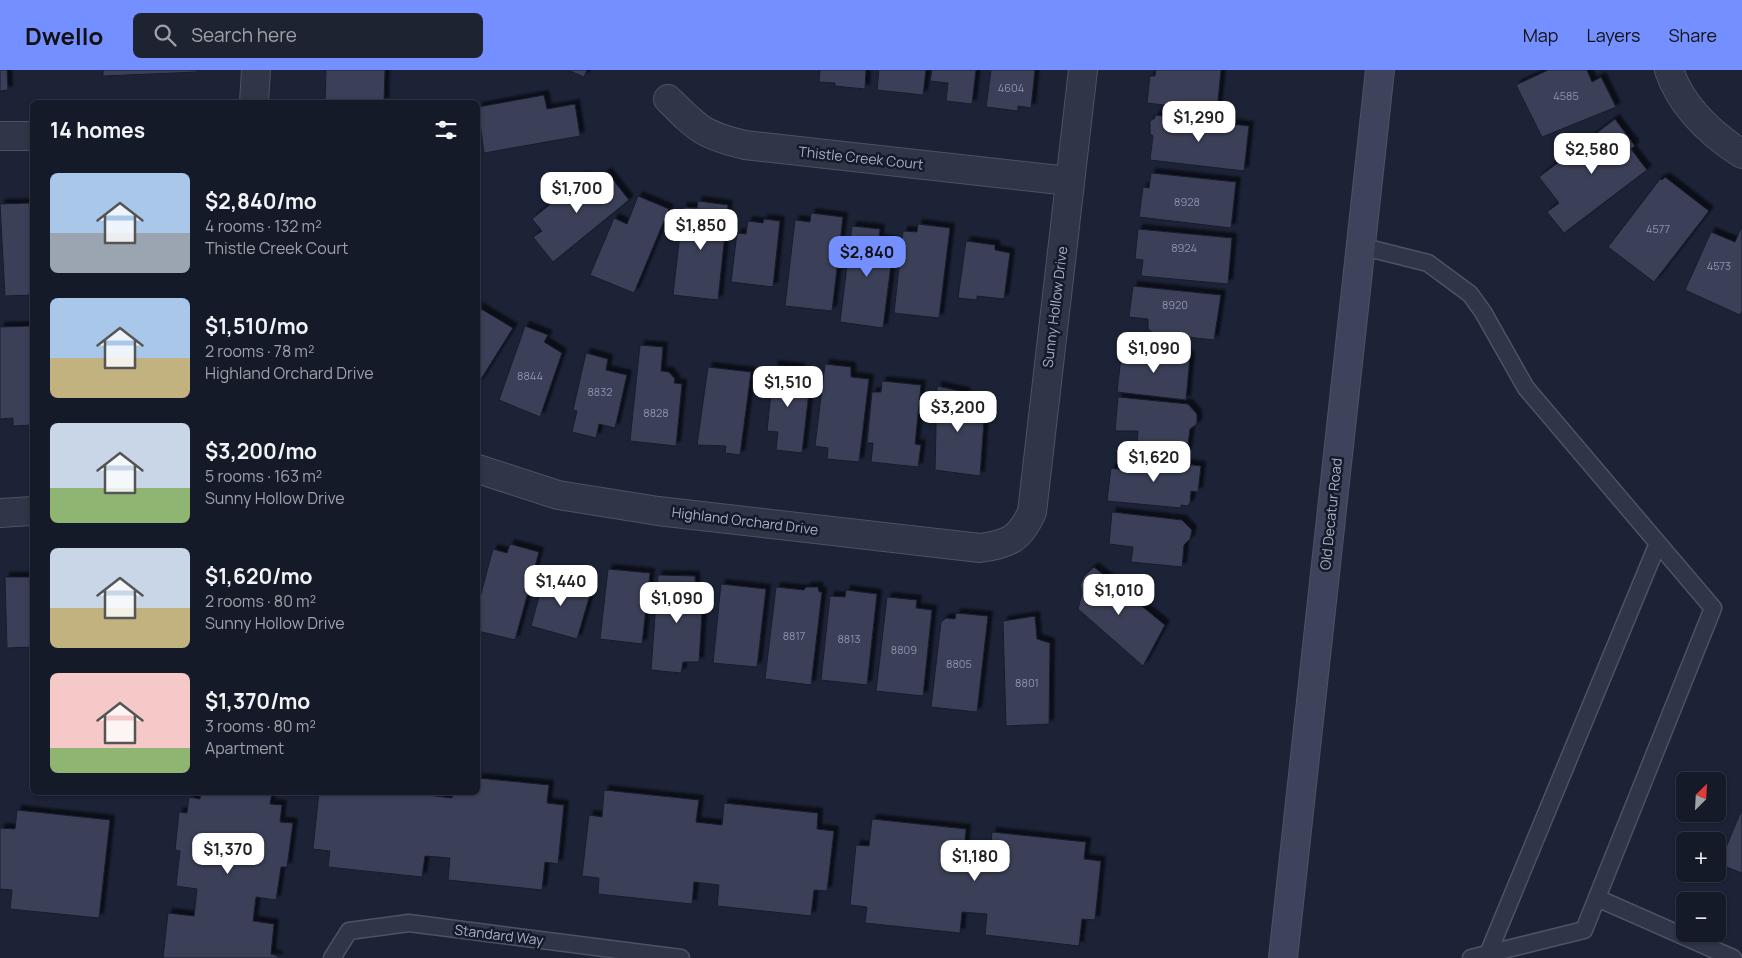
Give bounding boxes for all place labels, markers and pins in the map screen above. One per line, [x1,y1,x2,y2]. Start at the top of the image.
pin: $1,290 [1158,100,1240,143]
pin: $2,580 [1551,132,1633,175]
pin: $1,700 [536,172,618,214]
pin: $1,850 [660,208,742,251]
pin: $2,840 [826,236,908,278]
pin: $1,090 [1113,332,1195,374]
pin: $1,510 [747,366,829,408]
pin: $3,200 [917,390,999,433]
pin: $1,620 [1113,440,1195,483]
pin: $1,440 [520,564,602,607]
pin: $1,010 [1078,574,1160,616]
pin: $1,090 [636,582,718,624]
pin: $1,370 [187,832,269,875]
pin: $1,180 [934,840,1016,882]

